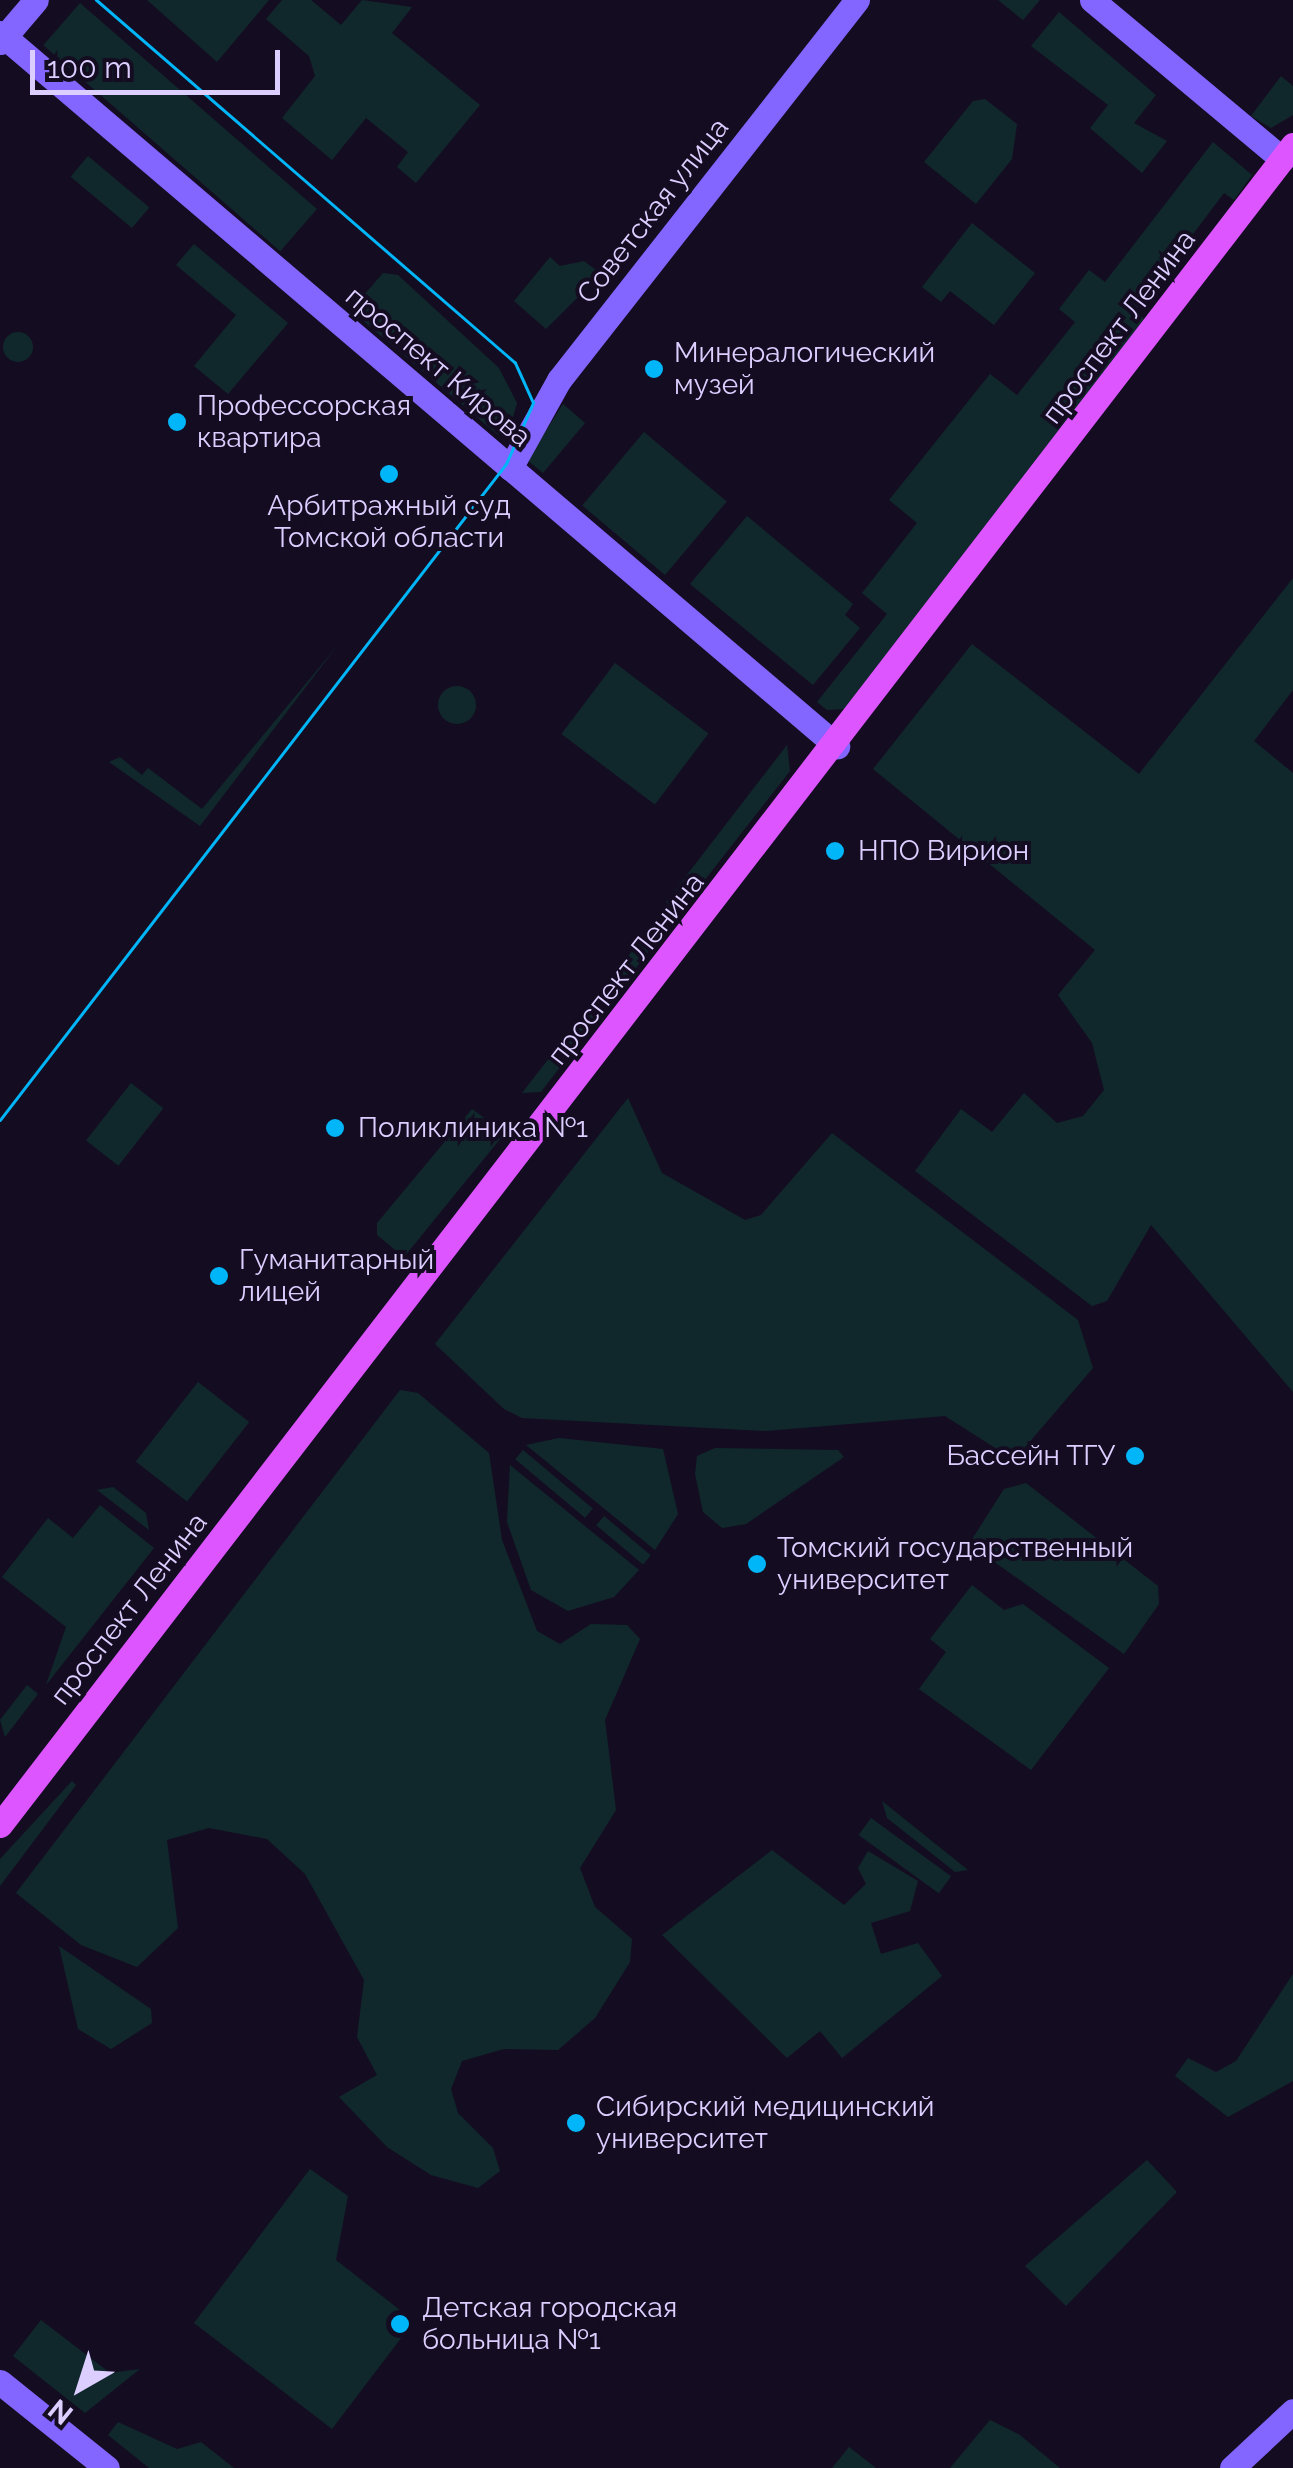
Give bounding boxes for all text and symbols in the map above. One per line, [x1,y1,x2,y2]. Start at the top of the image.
scale bar [35,30,285,92]
text: 100 m [47,50,132,85]
street label: Советская улица [570,111,736,311]
street label: проспект Ленина [1035,223,1203,431]
street label: проспект Кирова [339,280,537,454]
place label: Минералогический музей [674,336,935,402]
marker: Минералогический музей [643,358,665,380]
place label: Профессорская квартира [197,389,411,455]
marker: Профессорская квартира [166,411,188,433]
marker: Арбитражный суд Томской области [378,463,400,485]
place label: Арбитражный суд Томской области [267,489,511,555]
place label: НПО Вирион [858,834,1029,868]
marker: НПО Вирион [822,838,848,864]
street label: проспект Ленина [541,866,711,1072]
place label: Поликлиника №1 [358,1111,588,1145]
marker: Поликлиника №1 [322,1115,348,1141]
place label: Гуманитарный лицей [239,1243,434,1309]
marker: Гуманитарный лицей [208,1265,230,1287]
place label: Бассейн ТГУ [946,1439,1115,1473]
marker: Бассейн ТГУ [1124,1445,1146,1467]
street label: проспект Ленина [44,1506,214,1712]
place label: Томский государственный университет [777,1531,1133,1597]
marker: Томский государственный университет [746,1553,768,1575]
place label: Сибирский медицинский университет [596,2090,934,2156]
marker: Сибирский медицинский университет [565,2112,587,2134]
place label: Детская городская больница №1 [422,2291,677,2357]
marker: Детская городская больница №1 [387,2311,413,2337]
north arrow [30,2338,130,2438]
text: N [42,2392,79,2431]

